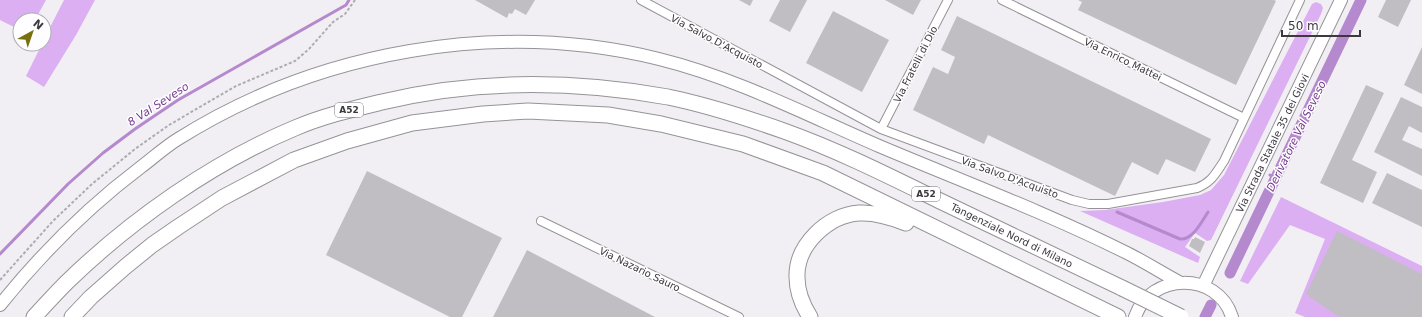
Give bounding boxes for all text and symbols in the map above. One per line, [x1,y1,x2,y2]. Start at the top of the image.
north arrow [12,12,52,52]
scale bar [1282,12,1360,38]
street label: Via Salvo D'Acquisto [669,13,765,70]
text: N [30,17,46,33]
text: 50 m [1288,19,1319,33]
street label: Via Fratelli di Dio [891,24,940,104]
street label: Via Enrico Mattei [1082,36,1163,83]
street label: Via Strada Statale 35 dei Giovi [1234,72,1311,214]
water label: Derivatore Val Seveso [1264,79,1329,194]
water label: 8 Val Seveso [125,80,191,129]
road number: A52 [335,103,363,117]
street label: Via Salvo D'Acquisto [960,155,1060,200]
road number: A52 [912,187,940,201]
street label: Tangenziale Nord di Milano [948,201,1074,270]
street label: Via Nazario Sauro [598,245,682,294]

